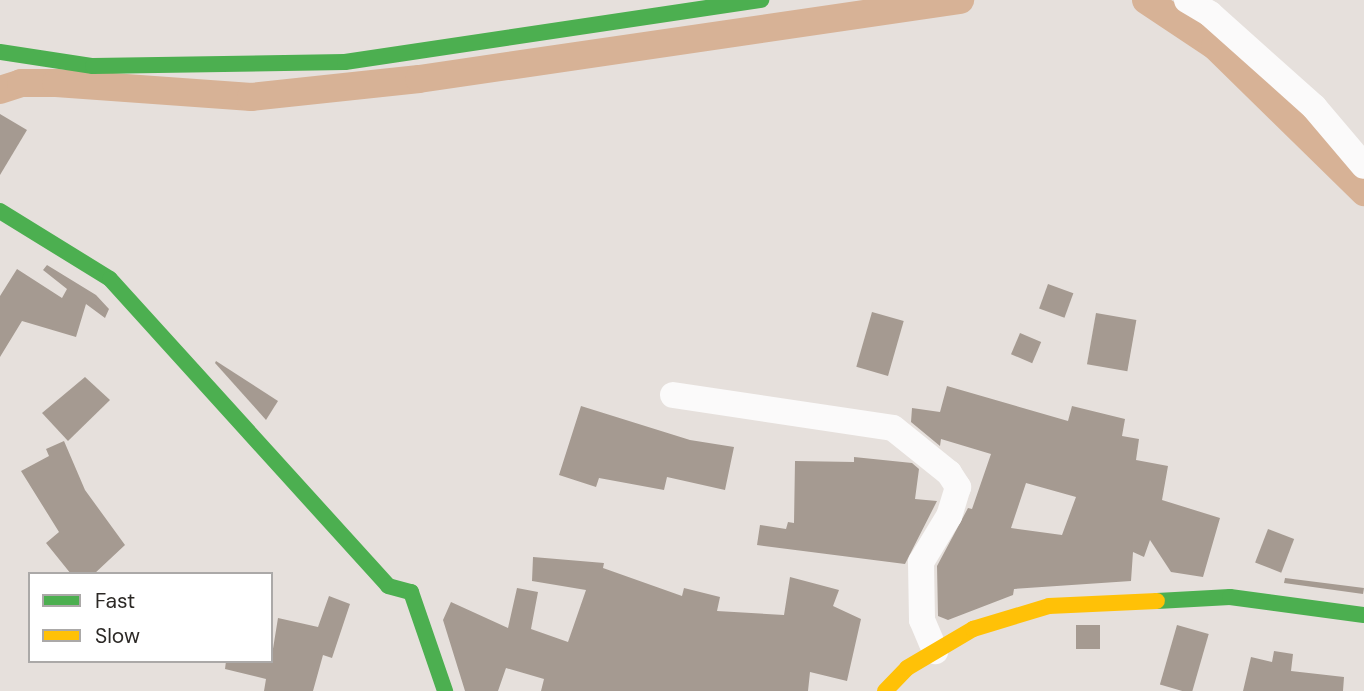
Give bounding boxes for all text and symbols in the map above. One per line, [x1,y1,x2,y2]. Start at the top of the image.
legend [28,572,273,663]
text: Fast [95,587,135,615]
text: Slow [95,622,140,650]

